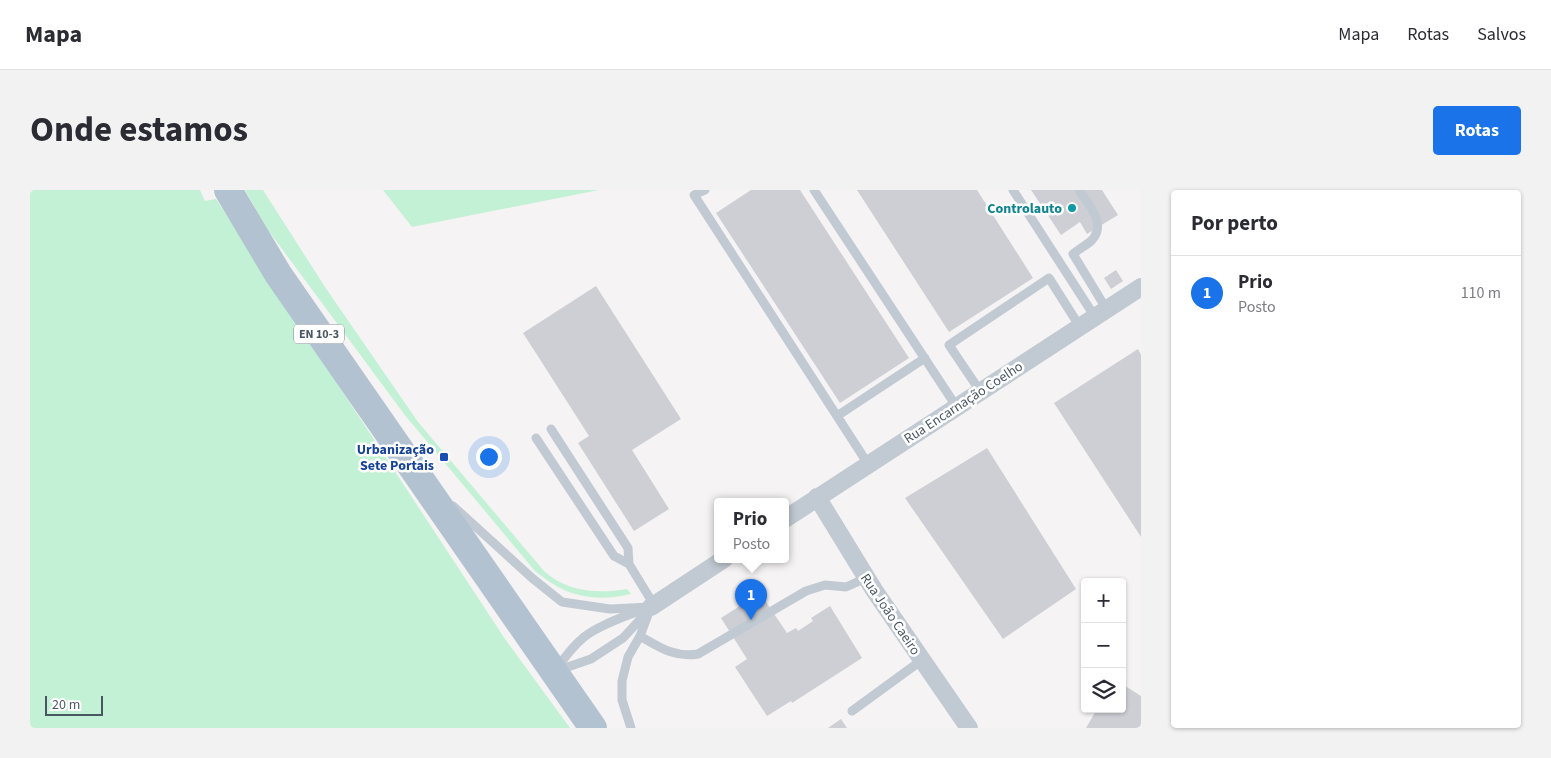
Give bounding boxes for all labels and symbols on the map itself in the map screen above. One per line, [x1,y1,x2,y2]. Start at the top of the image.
place label: Controlauto [987,199,1062,219]
marker: Controlauto [1066,202,1078,214]
road number: EN 10-3 [294,324,344,344]
street label: Rua Encarnação Coelho [900,357,1027,449]
place label: Urbanização Sete Portais [357,440,434,476]
your location [476,444,502,470]
marker: Urbanização Sete Portais [438,451,450,463]
street label: Rua João Caeiro [855,570,925,659]
pin: 1 [735,579,767,620]
scale bar [45,693,102,716]

